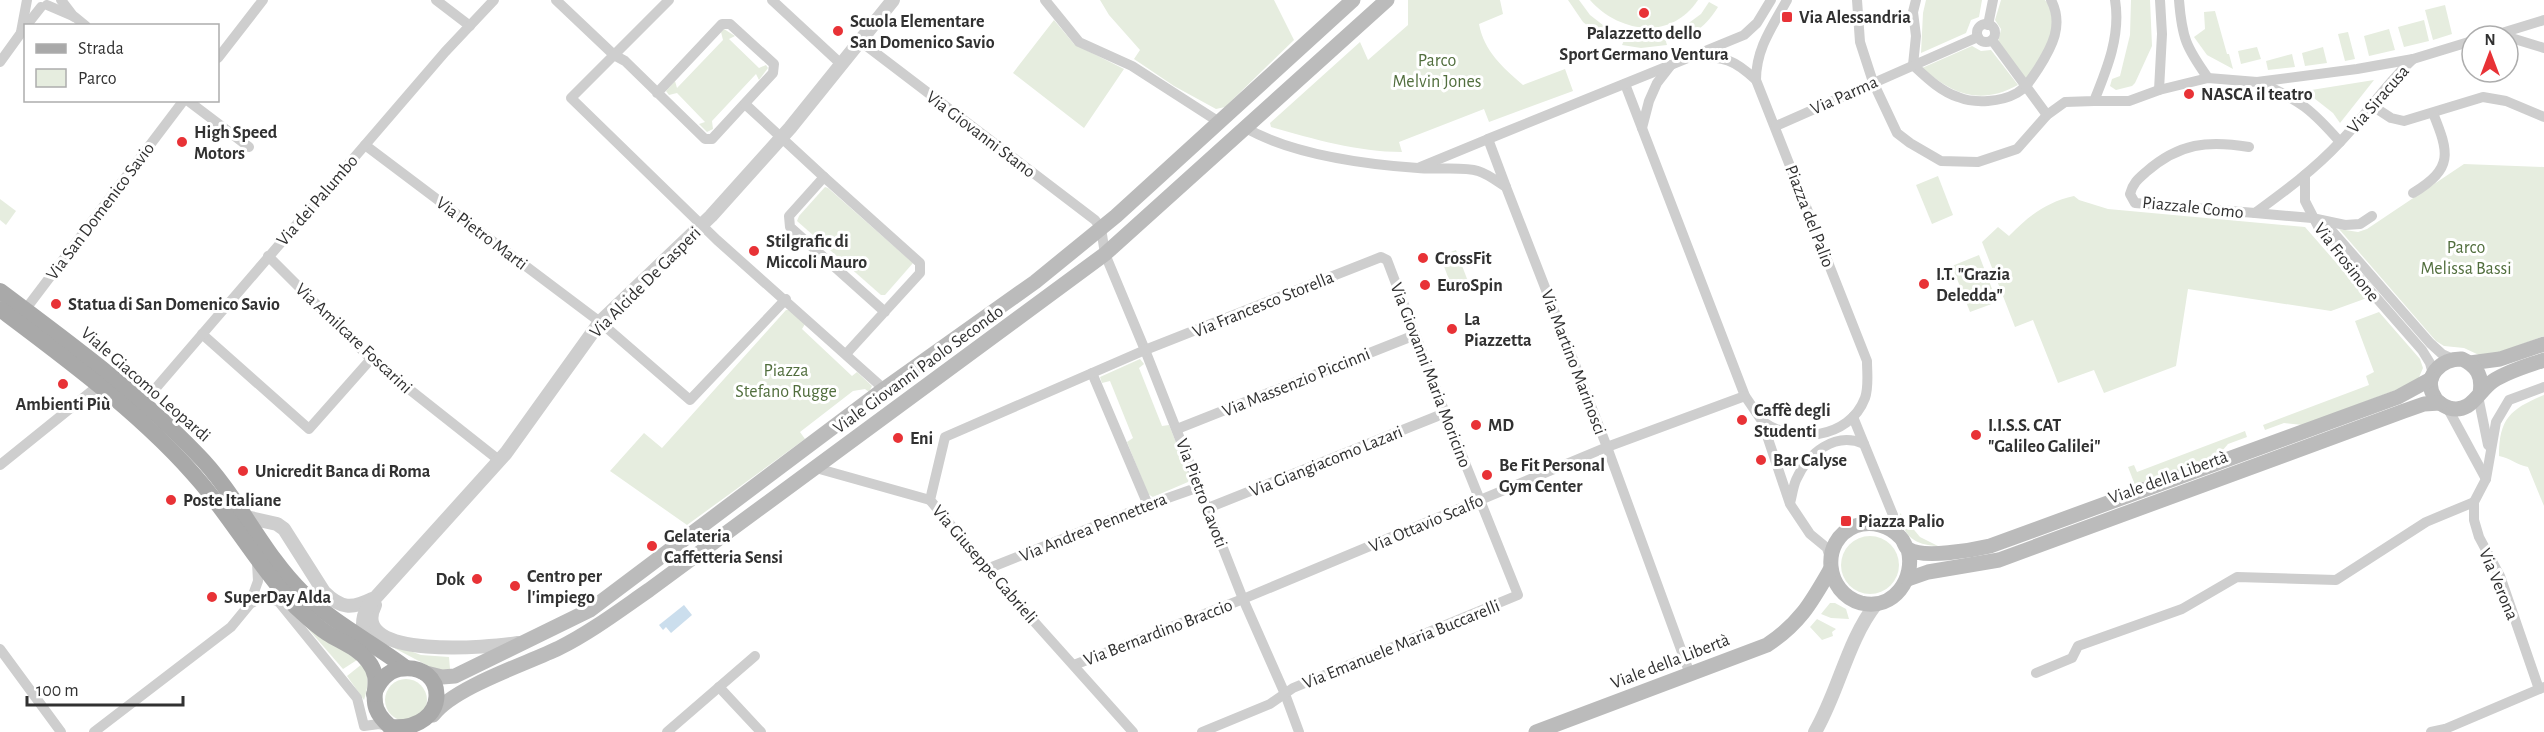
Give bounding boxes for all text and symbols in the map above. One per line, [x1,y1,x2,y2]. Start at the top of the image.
marker: Palazzetto dello Sport Germano Ventura [1637,6,1651,20]
place label: Via Alessandria [1799,9,1911,27]
marker: Via Alessandria [1780,10,1794,24]
place label: Scuola Elementare San Domenico Savio [850,13,995,52]
legend [24,24,219,102]
marker: Scuola Elementare San Domenico Savio [831,24,845,38]
north arrow [2460,24,2520,84]
place label: Palazzetto dello Sport Germano Ventura [1559,25,1729,64]
text: N [2484,32,2496,48]
text: Strada [78,40,124,58]
park label: Parco Melvin Jones [1393,52,1481,91]
street label: Via Siracusa [2345,62,2413,137]
text: Parco [78,70,117,88]
street label: Via Parma [1808,73,1881,119]
place label: NASCA il teatro [2201,86,2313,104]
marker: NASCA il teatro [2182,87,2196,101]
street label: Via Giovanni Stano [923,88,1038,182]
place label: High Speed Motors [194,124,278,163]
marker: High Speed Motors [175,135,189,149]
street label: Via San Domenico Savio [43,139,158,284]
street label: Via dei Palumbo [274,152,362,250]
street label: Piazza del Palio [1781,163,1837,270]
street label: Via Pietro Marti [432,194,530,274]
street label: Piazzale Como [2141,194,2245,222]
street label: Via Frosinone [2310,220,2382,305]
street label: Via Alcide De Gasperi [587,224,705,342]
place label: Stilgrafic di Miccoli Mauro [766,233,867,272]
park label: Parco Melissa Bassi [2420,239,2512,278]
marker: Stilgrafic di Miccoli Mauro [747,244,761,258]
place label: CrossFit [1435,250,1492,268]
marker: CrossFit [1416,251,1430,265]
place label: I.T. "Grazia Deledda" [1936,266,2010,305]
street label: Via Francesco Storella [1190,268,1337,341]
place label: EuroSpin [1437,277,1503,295]
marker: I.T. "Grazia Deledda" [1917,277,1931,291]
marker: EuroSpin [1418,278,1432,292]
street label: Via Amilcare Foscarini [291,280,415,397]
street label: Via Giovanni Maria Moricino [1386,280,1474,470]
street label: Via Martino Marinosci [1537,288,1609,437]
place label: Statua di San Domenico Savio [68,296,280,314]
marker: Statua di San Domenico Savio [49,297,63,311]
street label: Viale Giovanni Paolo Secondo [830,302,1007,437]
place label: La Piazzetta [1464,311,1532,350]
marker: La Piazzetta [1445,322,1459,336]
street label: Viale Giacomo Leopardi [77,324,213,446]
street label: Via Massenzio Piccinni [1220,345,1373,421]
park label: Piazza Stefano Rugge [735,362,837,401]
marker: Ambienti Più [56,377,70,391]
place label: Ambienti Più [16,396,111,414]
place label: Caffè degli Studenti [1754,402,1831,441]
marker: Caffè degli Studenti [1735,413,1749,427]
place label: MD [1488,417,1514,435]
place label: I.I.S.S. CAT "Galileo Galilei" [1988,417,2101,456]
marker: MD [1469,418,1483,432]
street label: Via Giangiacomo Lazari [1247,423,1405,501]
marker: I.I.S.S. CAT "Galileo Galilei" [1969,428,1983,442]
place label: Eni [910,430,933,448]
marker: Eni [891,431,905,445]
street label: Via Pietro Cavoti [1172,436,1230,550]
street label: Viale della Libertà [2106,448,2230,508]
place label: Bar Calyse [1773,452,1847,470]
marker: Bar Calyse [1754,453,1768,467]
place label: Be Fit Personal Gym Center [1499,457,1605,496]
place label: Unicredit Banca di Roma [255,463,431,481]
marker: Unicredit Banca di Roma [236,464,250,478]
marker: Be Fit Personal Gym Center [1480,468,1494,482]
street label: Via Andrea Pennettera [1017,490,1170,566]
place label: Poste Italiane [183,492,281,510]
street label: Via Ottavio Scalfo [1367,492,1486,556]
marker: Poste Italiane [164,493,178,507]
street label: Via Giuseppe Gabrieli [928,502,1040,627]
place label: Piazza Palio [1858,513,1945,531]
marker: Piazza Palio [1839,514,1853,528]
place label: Gelateria Caffetteria Sensi [664,528,783,567]
marker: Gelateria Caffetteria Sensi [645,539,659,553]
street label: Via Verona [2475,546,2521,623]
place label: Centro per l'impiego [527,568,603,607]
place label: Dok [435,571,465,589]
marker: Dok [470,572,484,586]
marker: Centro per l'impiego [508,579,522,593]
place label: SuperDay Alda [224,589,331,607]
marker: SuperDay Alda [205,590,219,604]
street label: Via Bernardino Braccio [1081,596,1235,670]
street label: Via Emanuele Maria Buccarelli [1300,597,1503,693]
street label: Viale della Libertà [1608,631,1732,693]
scale bar [27,669,183,707]
text: 100 m [36,682,79,700]

